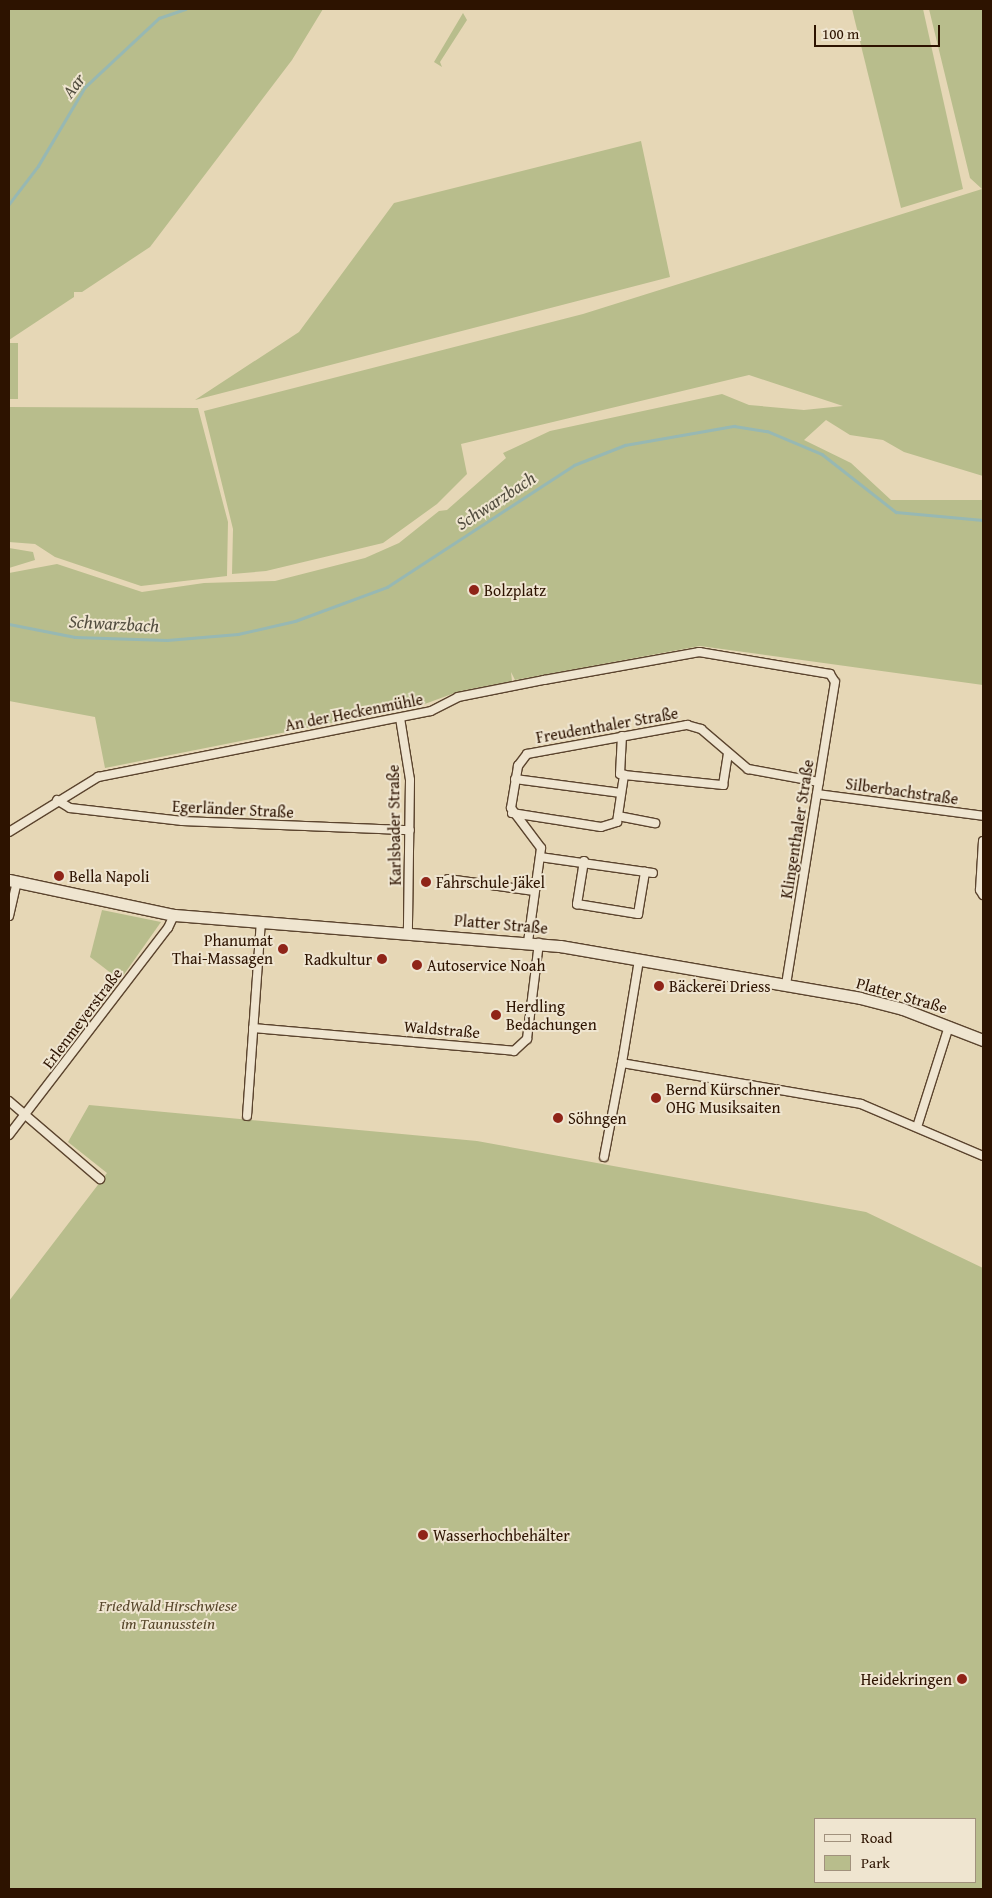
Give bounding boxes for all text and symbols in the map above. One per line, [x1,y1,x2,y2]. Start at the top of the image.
scale bar [817,15,943,47]
text: 100 m [822,23,859,44]
water label: Aar [58,69,90,103]
water label: Schwarzbach [452,467,540,535]
place label: Bolzplatz [484,580,546,600]
marker: Bolzplatz [468,584,480,596]
water label: Schwarzbach [68,611,160,637]
street label: An der Heckenmühle [283,689,425,735]
street label: Freudenthaler Straße [534,703,680,747]
street label: Klingenthaler Straße [777,758,817,900]
street label: Karlsbader Straße [383,764,405,886]
street label: Silberbachstraße [844,774,960,808]
street label: Egerländer Straße [172,796,294,822]
place label: Bella Napoli [69,866,149,886]
marker: Bella Napoli [53,870,65,882]
place label: Fahrschule Jäkel [436,872,545,892]
marker: Fahrschule Jäkel [420,876,432,888]
street label: Platter Straße [453,910,549,938]
place label: Phanumat Thai-Massagen [172,930,273,968]
marker: Phanumat Thai-Massagen [277,943,289,955]
place label: Radkultur [305,949,372,969]
marker: Radkultur [376,953,388,965]
place label: Autoservice Noah [427,955,545,975]
marker: Autoservice Noah [411,959,423,971]
street label: Erlenmeyerstraße [38,964,126,1072]
street label: Platter Straße [854,973,950,1017]
place label: Bäckerei Driess [669,976,771,996]
marker: Bäckerei Driess [653,980,665,992]
place label: Herdling Bedachungen [506,996,597,1034]
marker: Herdling Bedachungen [490,1009,502,1021]
street label: Waldstraße [403,1016,481,1042]
place label: Bernd Kürschner OHG Musiksaiten [666,1079,781,1117]
marker: Bernd Kürschner OHG Musiksaiten [650,1092,662,1104]
place label: Söhngen [568,1108,626,1128]
marker: Söhngen [552,1112,564,1124]
place label: Wasserhochbehälter [433,1525,570,1545]
marker: Wasserhochbehälter [417,1529,429,1541]
park label: FriedWald Hirschwiese im Taunusstein [99,1595,237,1633]
place label: Heidekringen [861,1669,952,1689]
marker: Heidekringen [956,1673,968,1685]
legend [814,1818,977,1883]
text: Road [861,1827,892,1848]
text: Park [861,1852,890,1873]

